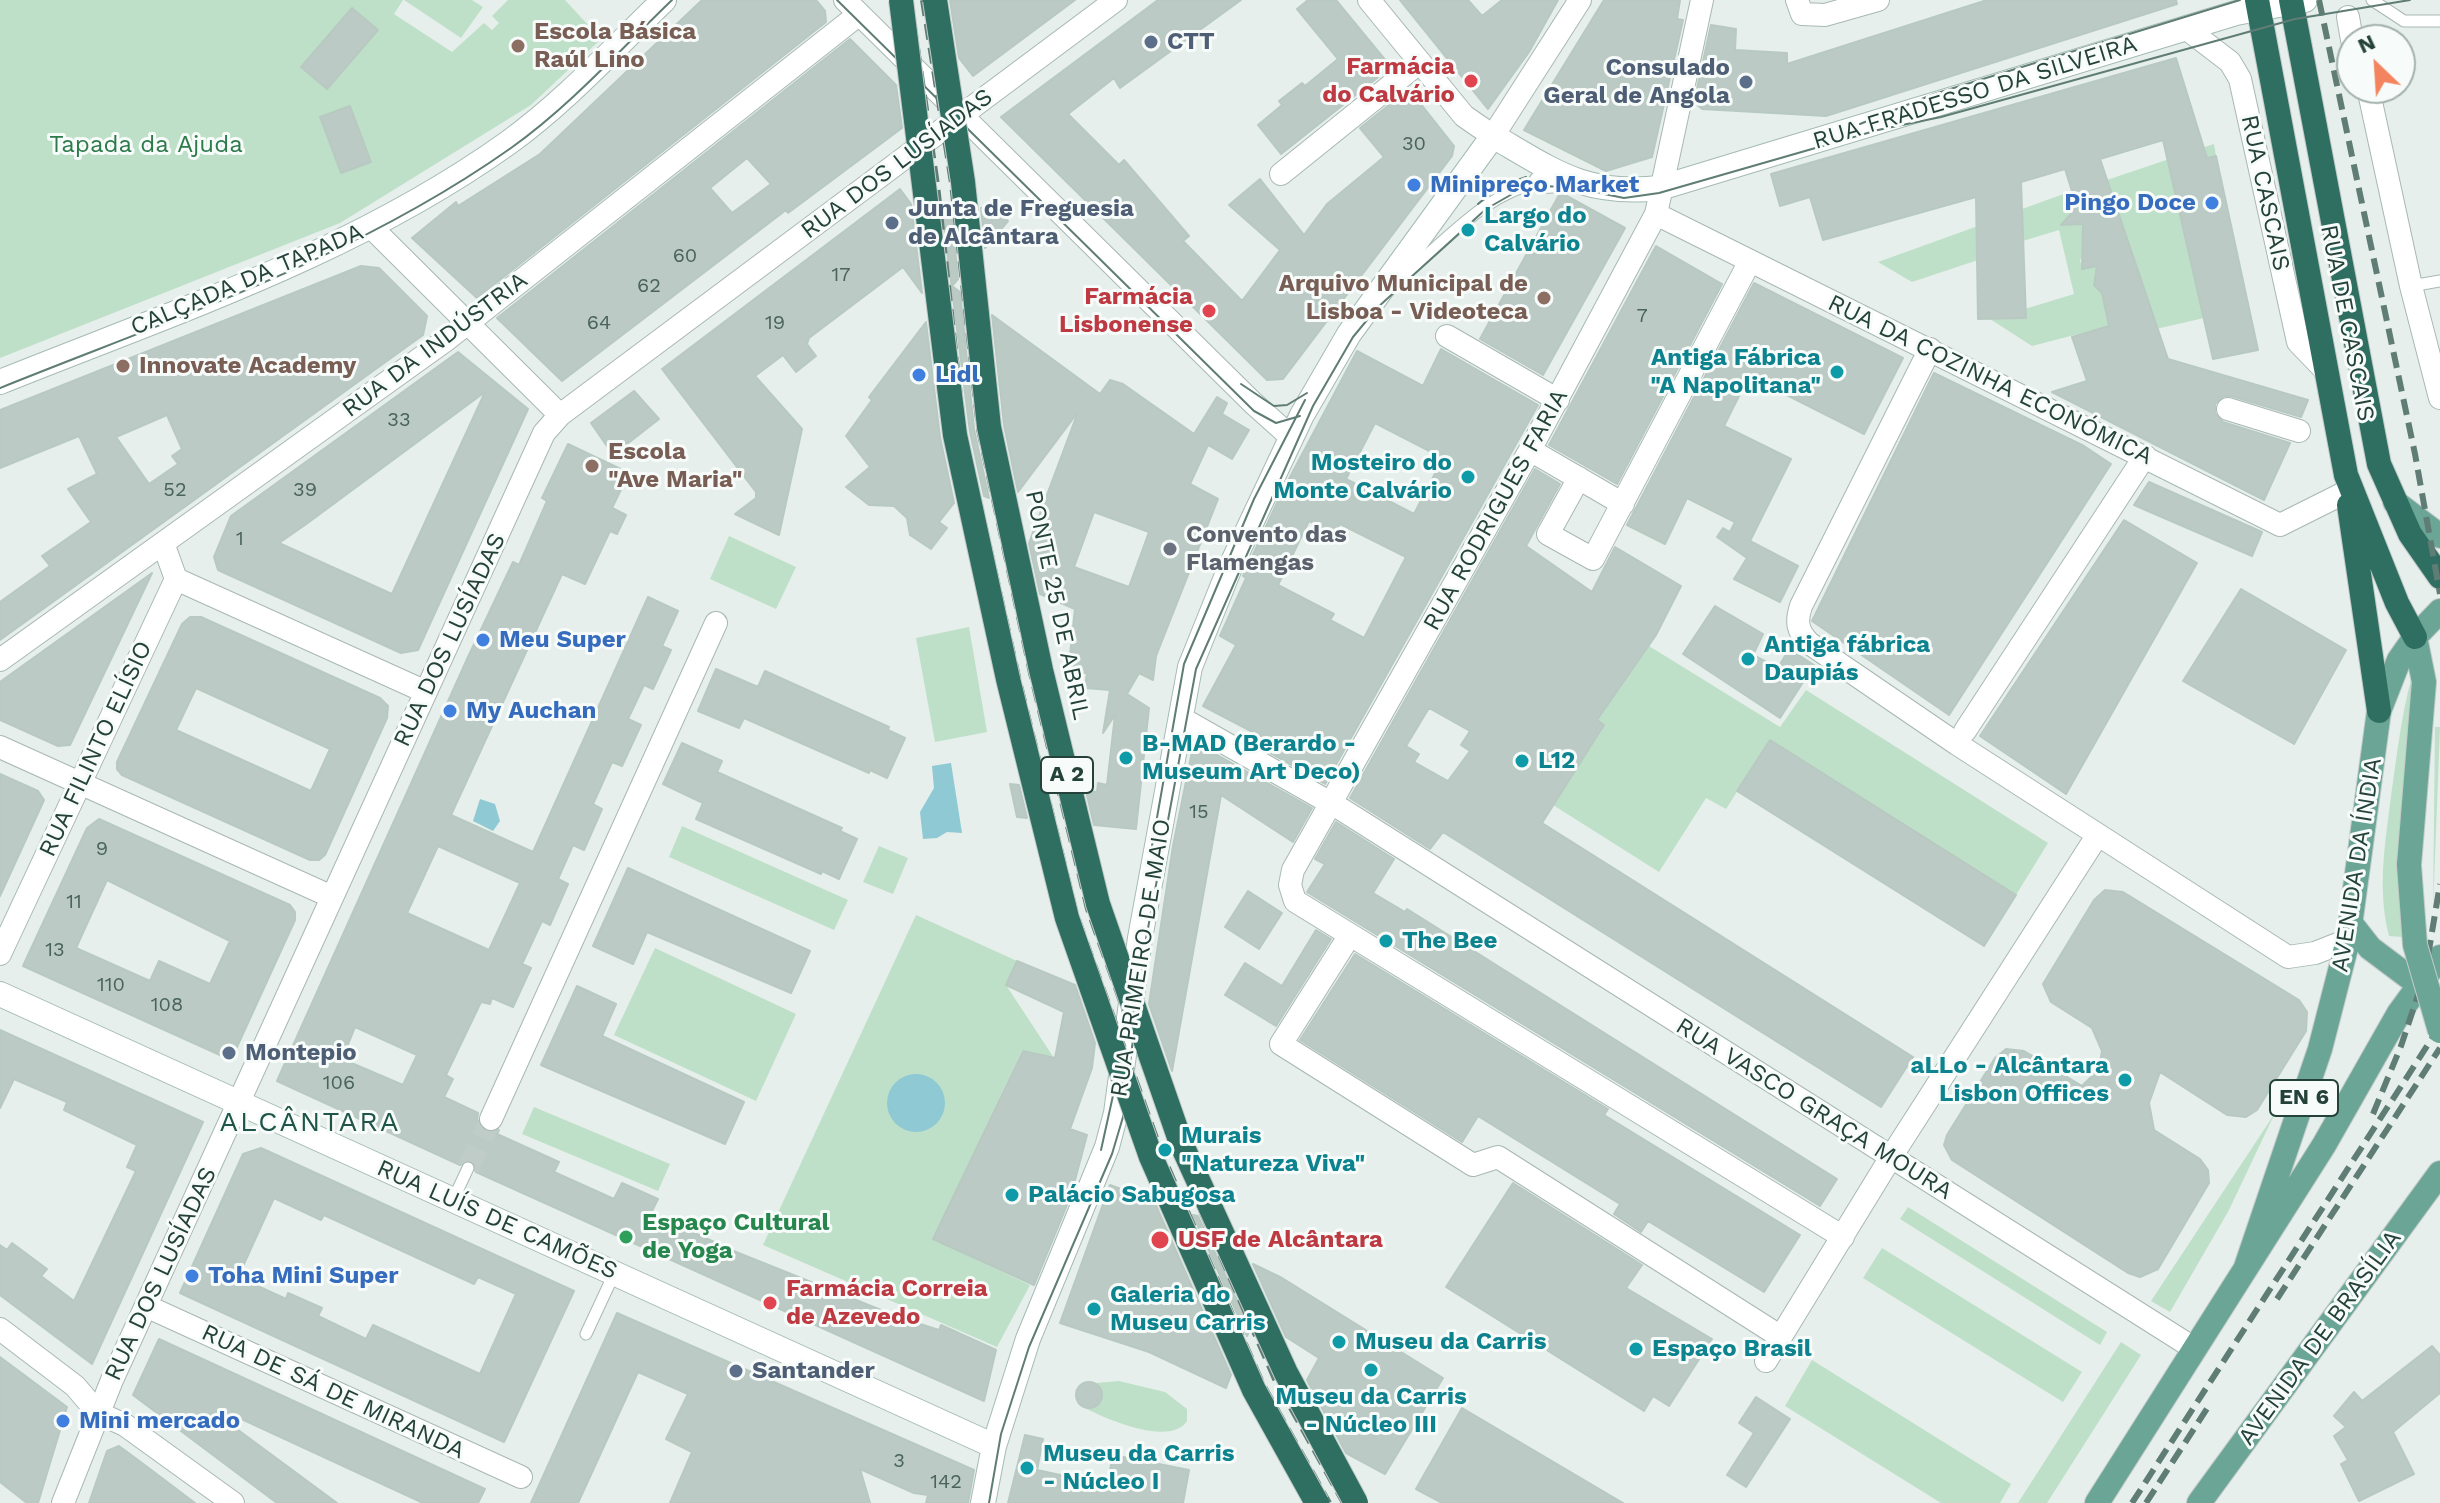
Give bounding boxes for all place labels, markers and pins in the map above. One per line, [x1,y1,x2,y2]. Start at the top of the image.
place label: Escola Básica Raúl Lino [534,18,696,74]
place label: CTT [1167,28,1215,56]
marker: CTT [1142,33,1160,51]
marker: Escola Básica Raúl Lino [509,37,527,55]
place label: Farmácia do Calvário [1322,53,1455,109]
place label: Consulado Geral de Angola [1543,54,1730,110]
marker: Farmácia do Calvário [1462,72,1480,90]
marker: Consulado Geral de Angola [1737,73,1755,91]
place label: Minipreço Market [1430,171,1639,199]
marker: Minipreço Market [1405,176,1423,194]
place label: Pingo Doce [2064,189,2196,217]
marker: Pingo Doce [2203,194,2221,212]
place label: Junta de Freguesia de Alcântara [908,195,1134,251]
place label: Largo do Calvário [1484,202,1587,258]
marker: Junta de Freguesia de Alcântara [883,214,901,232]
marker: Largo do Calvário [1459,221,1477,239]
place label: Arquivo Municipal de Lisboa - Videoteca [1279,270,1528,326]
place label: Farmácia Lisbonense [1059,283,1193,339]
marker: Arquivo Municipal de Lisboa - Videoteca [1535,289,1553,307]
marker: Farmácia Lisbonense [1200,302,1218,320]
place label: Antiga Fábrica "A Napolitana" [1650,344,1821,400]
place label: Innovate Academy [139,352,356,380]
marker: Innovate Academy [114,357,132,375]
place label: Lidl [935,361,979,389]
marker: Antiga Fábrica "A Napolitana" [1828,363,1846,381]
marker: Lidl [910,366,928,384]
place label: Escola "Ave Maria" [608,438,742,494]
place label: Mosteiro do Monte Calvário [1273,449,1452,505]
marker: Escola "Ave Maria" [583,457,601,475]
marker: Mosteiro do Monte Calvário [1459,468,1477,486]
place label: Convento das Flamengas [1186,521,1347,577]
marker: Convento das Flamengas [1161,540,1179,558]
place label: Meu Super [499,626,626,654]
marker: Meu Super [474,631,492,649]
place label: Antiga fábrica Daupiás [1764,631,1930,687]
marker: Antiga fábrica Daupiás [1739,650,1757,668]
place label: My Auchan [466,697,596,725]
marker: My Auchan [441,702,459,720]
place label: B-MAD (Berardo - Museum Art Deco) [1142,730,1361,786]
place label: L12 [1538,747,1575,775]
marker: B-MAD (Berardo - Museum Art Deco) [1117,749,1135,767]
marker: L12 [1513,752,1531,770]
place label: The Bee [1402,927,1497,955]
marker: The Bee [1377,932,1395,950]
place label: Montepio [245,1039,357,1067]
marker: Montepio [220,1044,238,1062]
place label: aLLo - Alcântara Lisbon Offices [1910,1052,2109,1108]
marker: aLLo - Alcântara Lisbon Offices [2116,1071,2134,1089]
place label: Murais "Natureza Viva" [1181,1122,1365,1178]
marker: Murais "Natureza Viva" [1156,1141,1174,1159]
place label: Palácio Sabugosa [1028,1181,1235,1209]
marker: Palácio Sabugosa [1003,1186,1021,1204]
place label: Espaço Cultural de Yoga [642,1209,829,1265]
place label: USF de Alcântara [1178,1226,1383,1254]
marker: Espaço Cultural de Yoga [617,1228,635,1246]
marker: USF de Alcântara [1149,1229,1171,1251]
place label: Toha Mini Super [208,1262,399,1290]
marker: Toha Mini Super [183,1267,201,1285]
place label: Farmácia Correia de Azevedo [786,1275,988,1331]
place label: Galeria do Museu Carris [1110,1281,1266,1337]
marker: Farmácia Correia de Azevedo [761,1294,779,1312]
marker: Galeria do Museu Carris [1085,1300,1103,1318]
place label: Museu da Carris [1355,1328,1546,1356]
marker: Museu da Carris [1330,1333,1348,1351]
place label: Espaço Brasil [1652,1335,1812,1363]
marker: Espaço Brasil [1627,1340,1645,1358]
place label: Santander [752,1357,875,1385]
marker: Museu da Carris - Núcleo III [1362,1361,1380,1379]
marker: Santander [727,1362,745,1380]
place label: Museu da Carris - Núcleo III [1275,1383,1467,1439]
place label: Mini mercado [79,1407,240,1435]
marker: Mini mercado [54,1412,72,1430]
place label: Museu da Carris - Núcleo I [1043,1440,1234,1496]
marker: Museu da Carris - Núcleo I [1018,1459,1036,1477]

